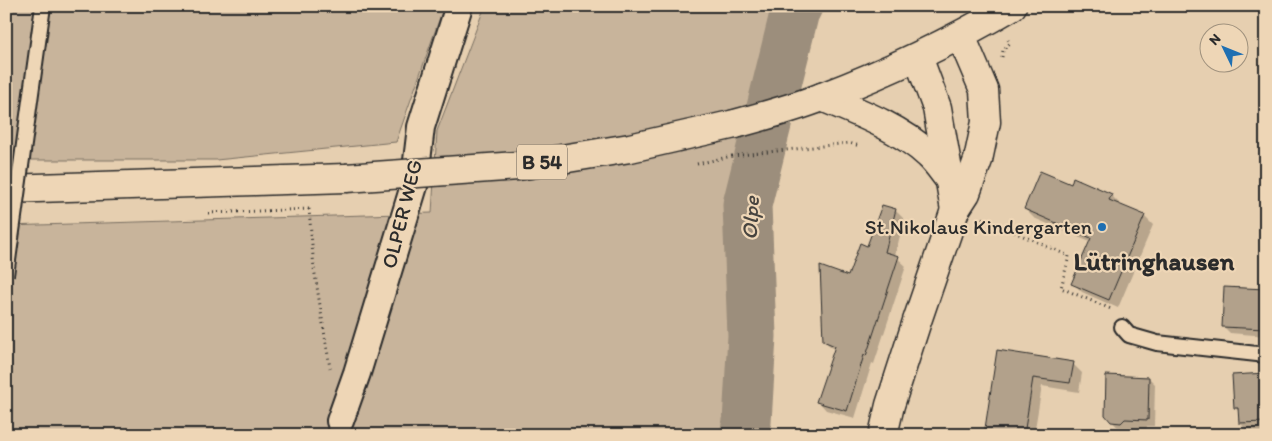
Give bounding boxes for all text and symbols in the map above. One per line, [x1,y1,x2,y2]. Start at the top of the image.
north arrow [1200,22,1250,72]
text: N [1205,30,1224,49]
road number: B 54 [517,144,567,180]
street label: OLPER WEG [376,157,427,271]
water label: Olpe [736,194,765,240]
place label: St.Nikolaus Kindergarten [865,214,1092,239]
marker: St.Nikolaus Kindergarten [1096,221,1108,233]
district label: Lütringhausen [1074,245,1235,277]

